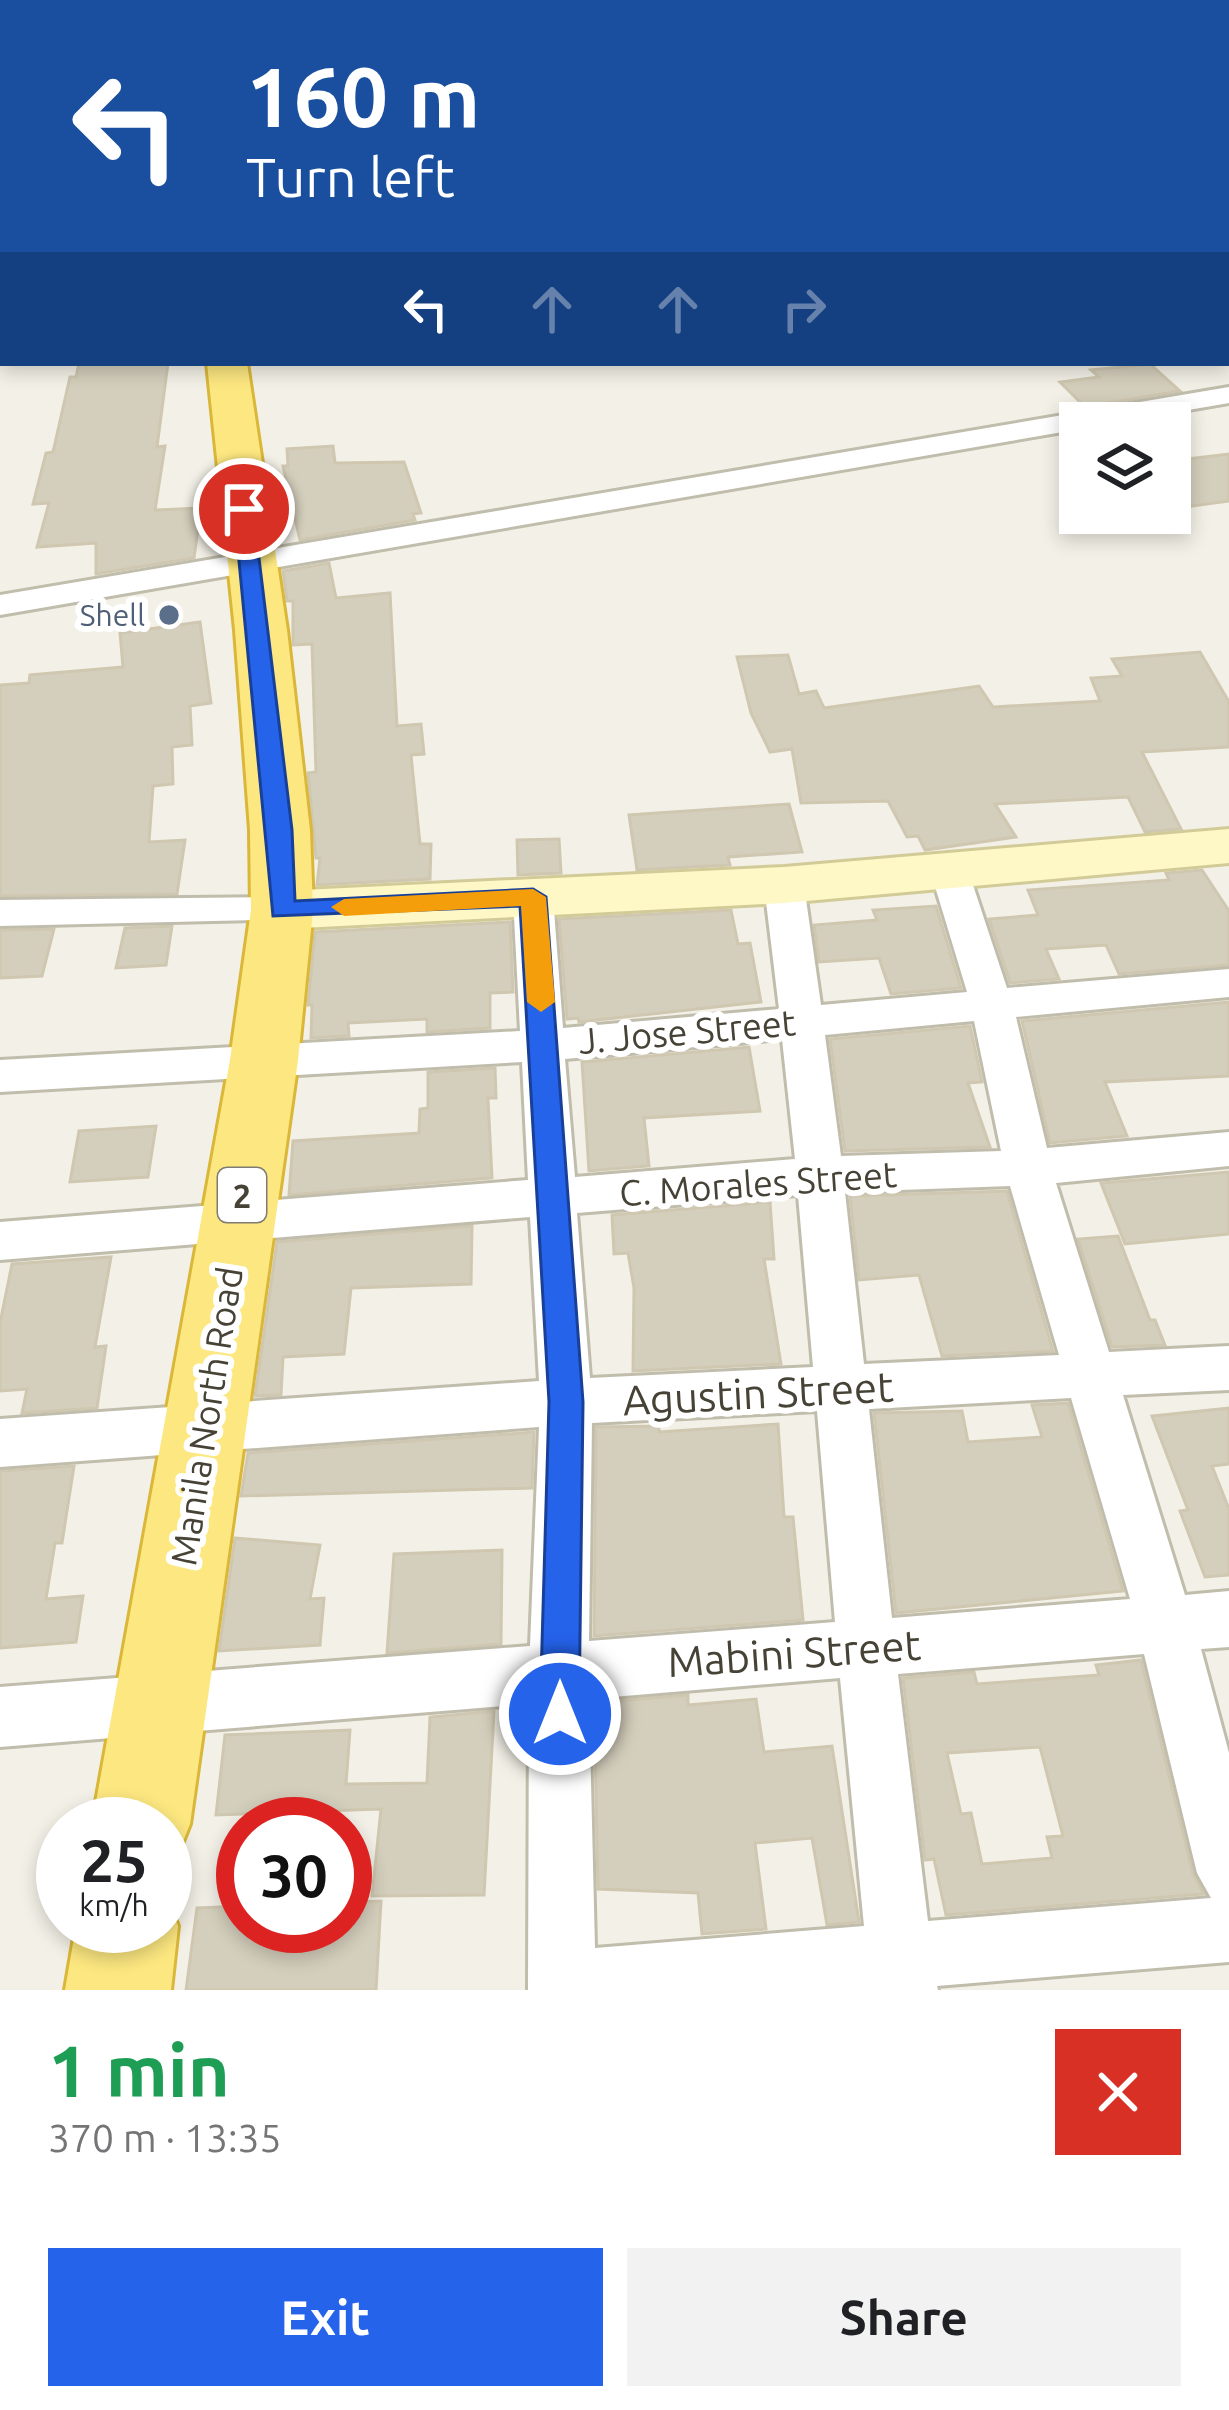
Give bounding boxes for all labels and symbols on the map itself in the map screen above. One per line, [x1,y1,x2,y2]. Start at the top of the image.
pin [193,458,295,560]
place label: Shell [80,598,145,632]
marker: Shell [156,602,182,628]
street label: J. Jose Street [577,1001,797,1061]
street label: C. Morales Street [618,1153,898,1213]
road number: 2 [218,1168,266,1222]
street label: Manila North Road [162,1264,250,1568]
street label: Agustin Street [621,1362,895,1424]
street label: Mabini Street [666,1621,922,1685]
position arrow [497,1651,623,1777]
speed limit sign: 30 [216,1797,372,1953]

